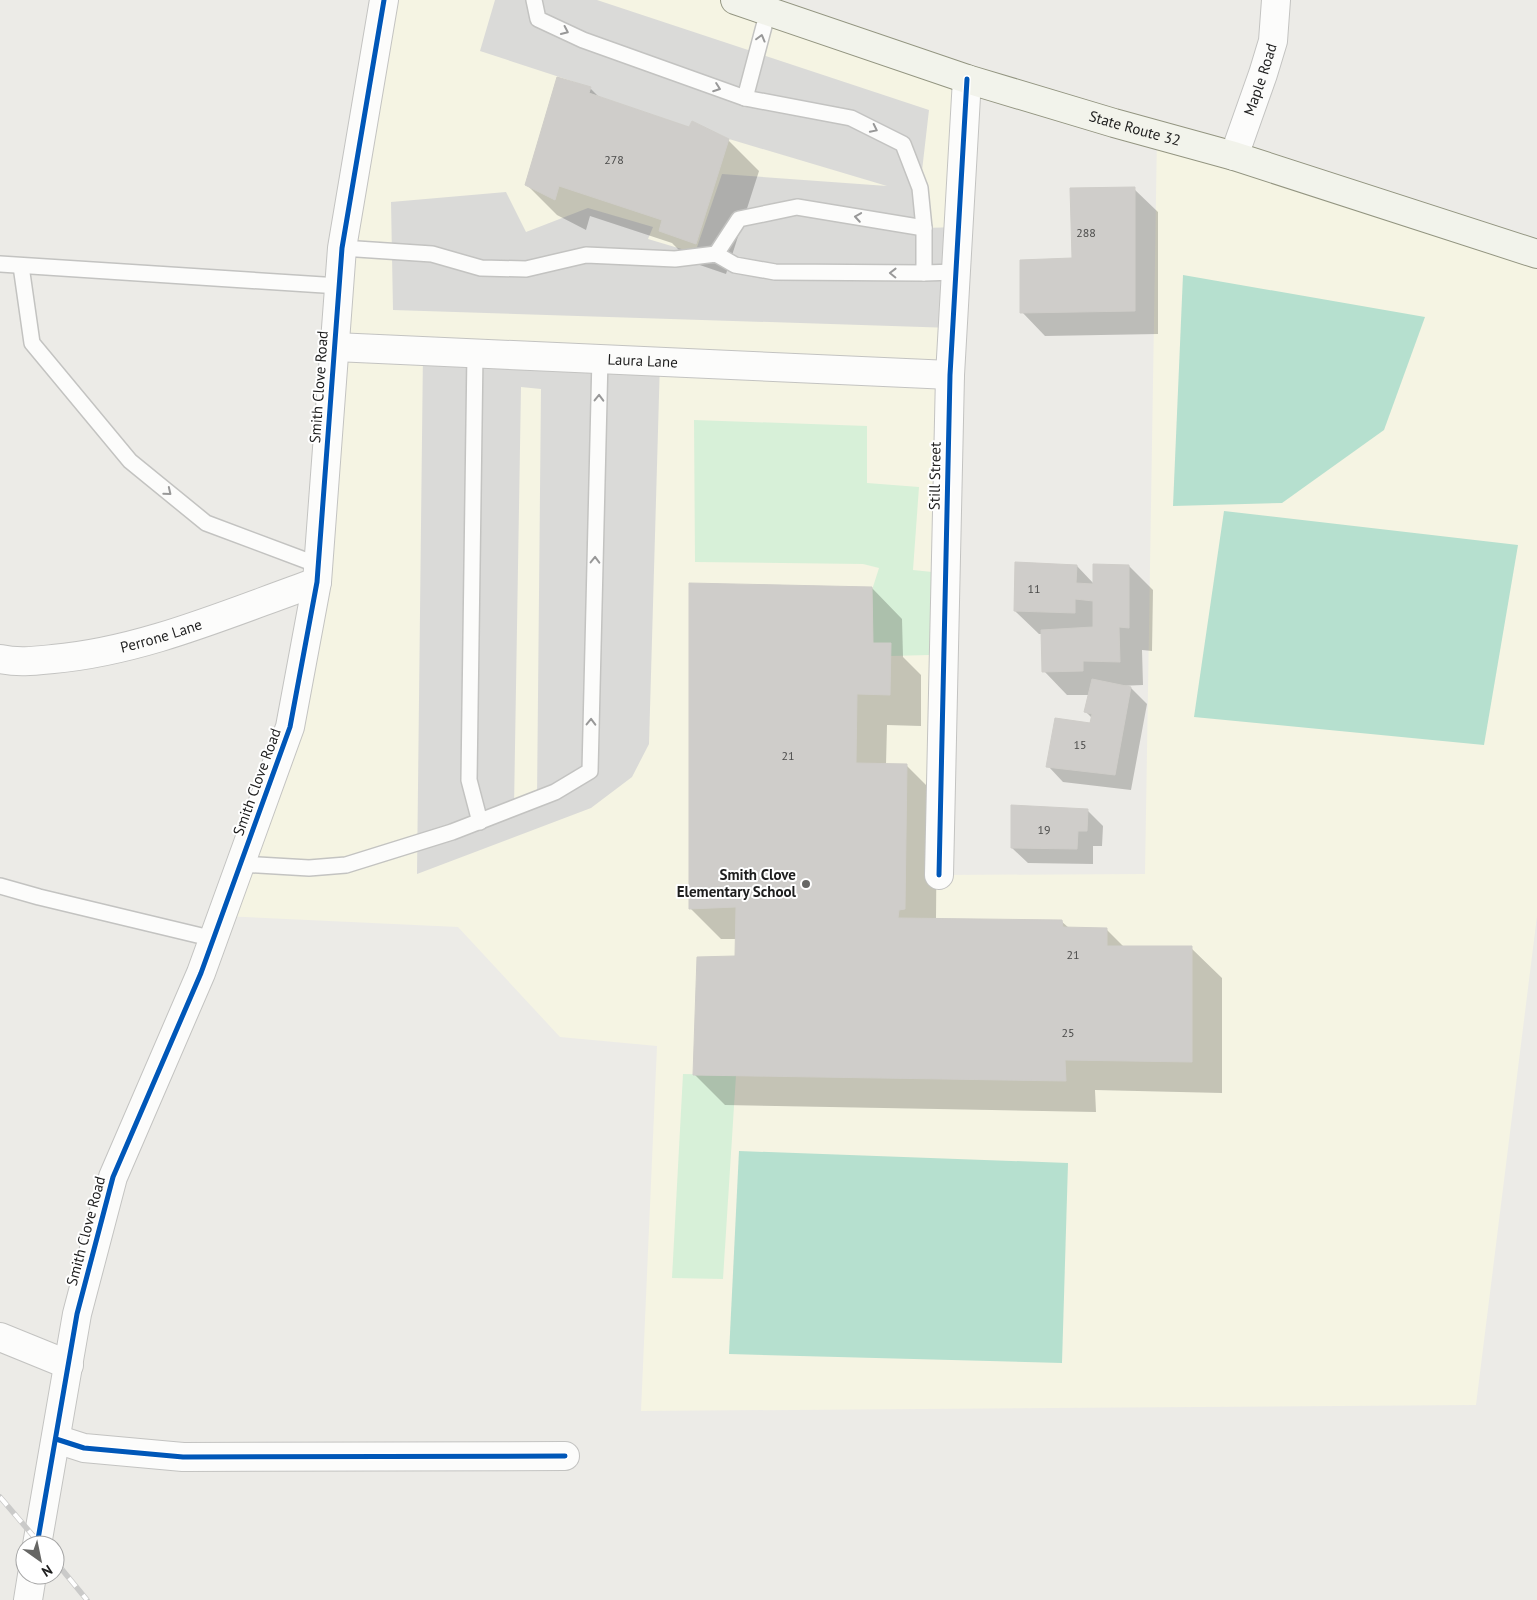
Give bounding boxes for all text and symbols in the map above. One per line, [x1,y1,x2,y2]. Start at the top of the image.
one-way arrow [560,25,569,36]
one-way arrow [755,34,765,42]
street label: Maple Road [1239,41,1281,118]
one-way arrow [713,82,721,92]
street label: State Route 32 [1087,106,1183,150]
one-way arrow [868,123,877,133]
house number: 278 [604,152,624,167]
one-way arrow [854,213,863,223]
house number: 288 [1076,225,1096,240]
one-way arrow [888,268,896,278]
street label: Smith Clove Road [305,330,332,444]
street label: Laura Lane [607,349,678,372]
one-way arrow [593,393,604,401]
street label: Still Street [924,442,945,510]
one-way arrow [162,487,171,496]
one-way arrow [590,556,600,564]
house number: 11 [1027,581,1041,596]
street label: Perrone Lane [118,614,204,657]
one-way arrow [586,718,596,726]
street label: Smith Clove Road [228,726,285,838]
house number: 15 [1073,737,1087,752]
house number: 21 [781,748,795,763]
house number: 19 [1037,822,1051,837]
place label: Smith Clove Elementary School [677,865,797,901]
marker: Smith Clove Elementary School [800,878,812,890]
house number: 21 [1066,947,1080,962]
house number: 25 [1061,1025,1075,1040]
street label: Smith Clove Road [62,1174,109,1288]
north arrow [15,1535,65,1585]
text: N [38,1561,56,1581]

